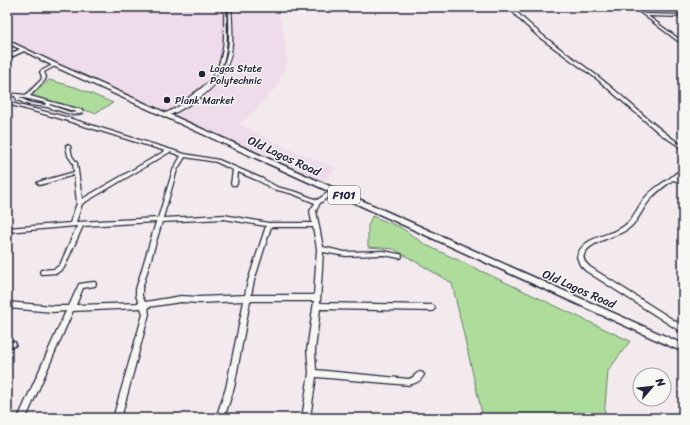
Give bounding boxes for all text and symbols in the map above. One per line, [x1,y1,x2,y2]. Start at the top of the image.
place label: Lagos State Polytechnic [210,60,262,90]
marker: Lagos State Polytechnic [197,69,207,79]
place label: Plank Market [175,92,235,110]
marker: Plank Market [162,95,172,105]
street label: Old Lagos Road [244,129,325,183]
road number: F101 [328,186,360,204]
street label: Old Lagos Road [539,263,620,315]
north arrow [632,367,672,407]
text: N [650,374,671,391]

